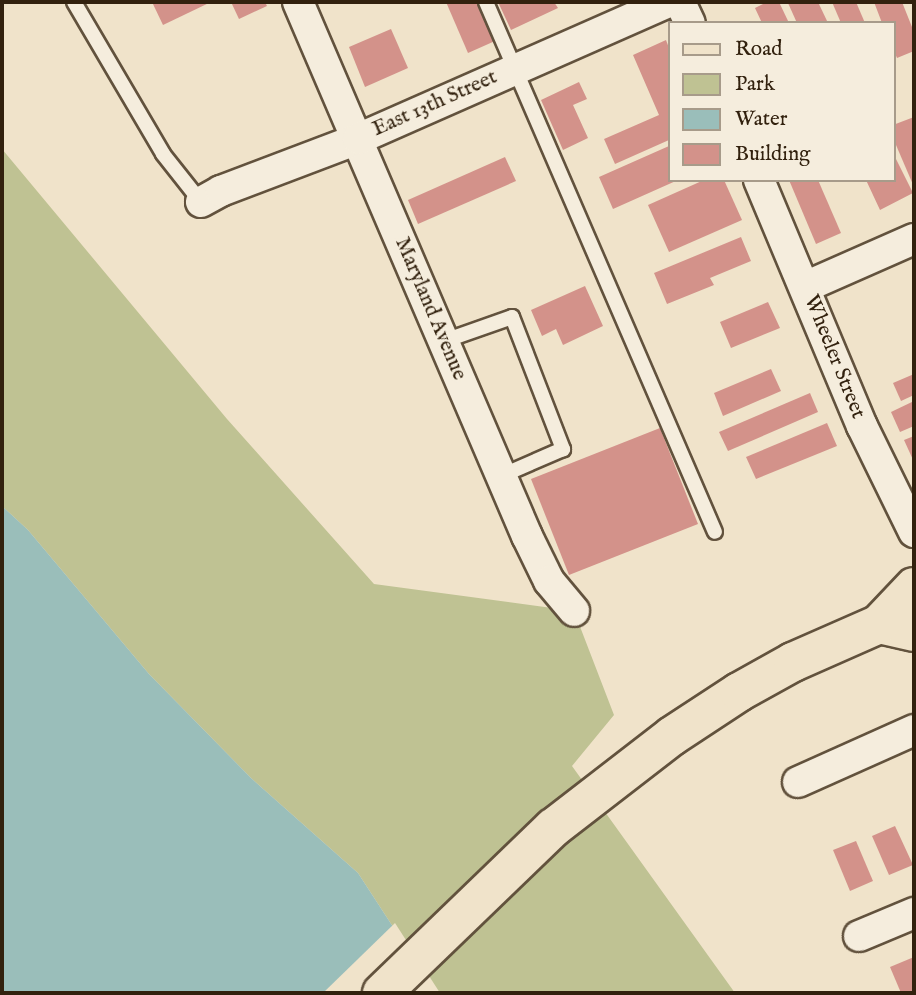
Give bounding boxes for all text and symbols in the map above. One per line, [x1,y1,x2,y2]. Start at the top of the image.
legend [668,21,895,182]
text: Road [735,36,782,63]
street label: East 13th Street [369,65,501,143]
text: Park [735,71,775,98]
text: Water [735,106,787,133]
text: Building [735,141,810,168]
street label: Maryland Avenue [389,234,471,384]
street label: Wheeler Street [798,292,870,422]

